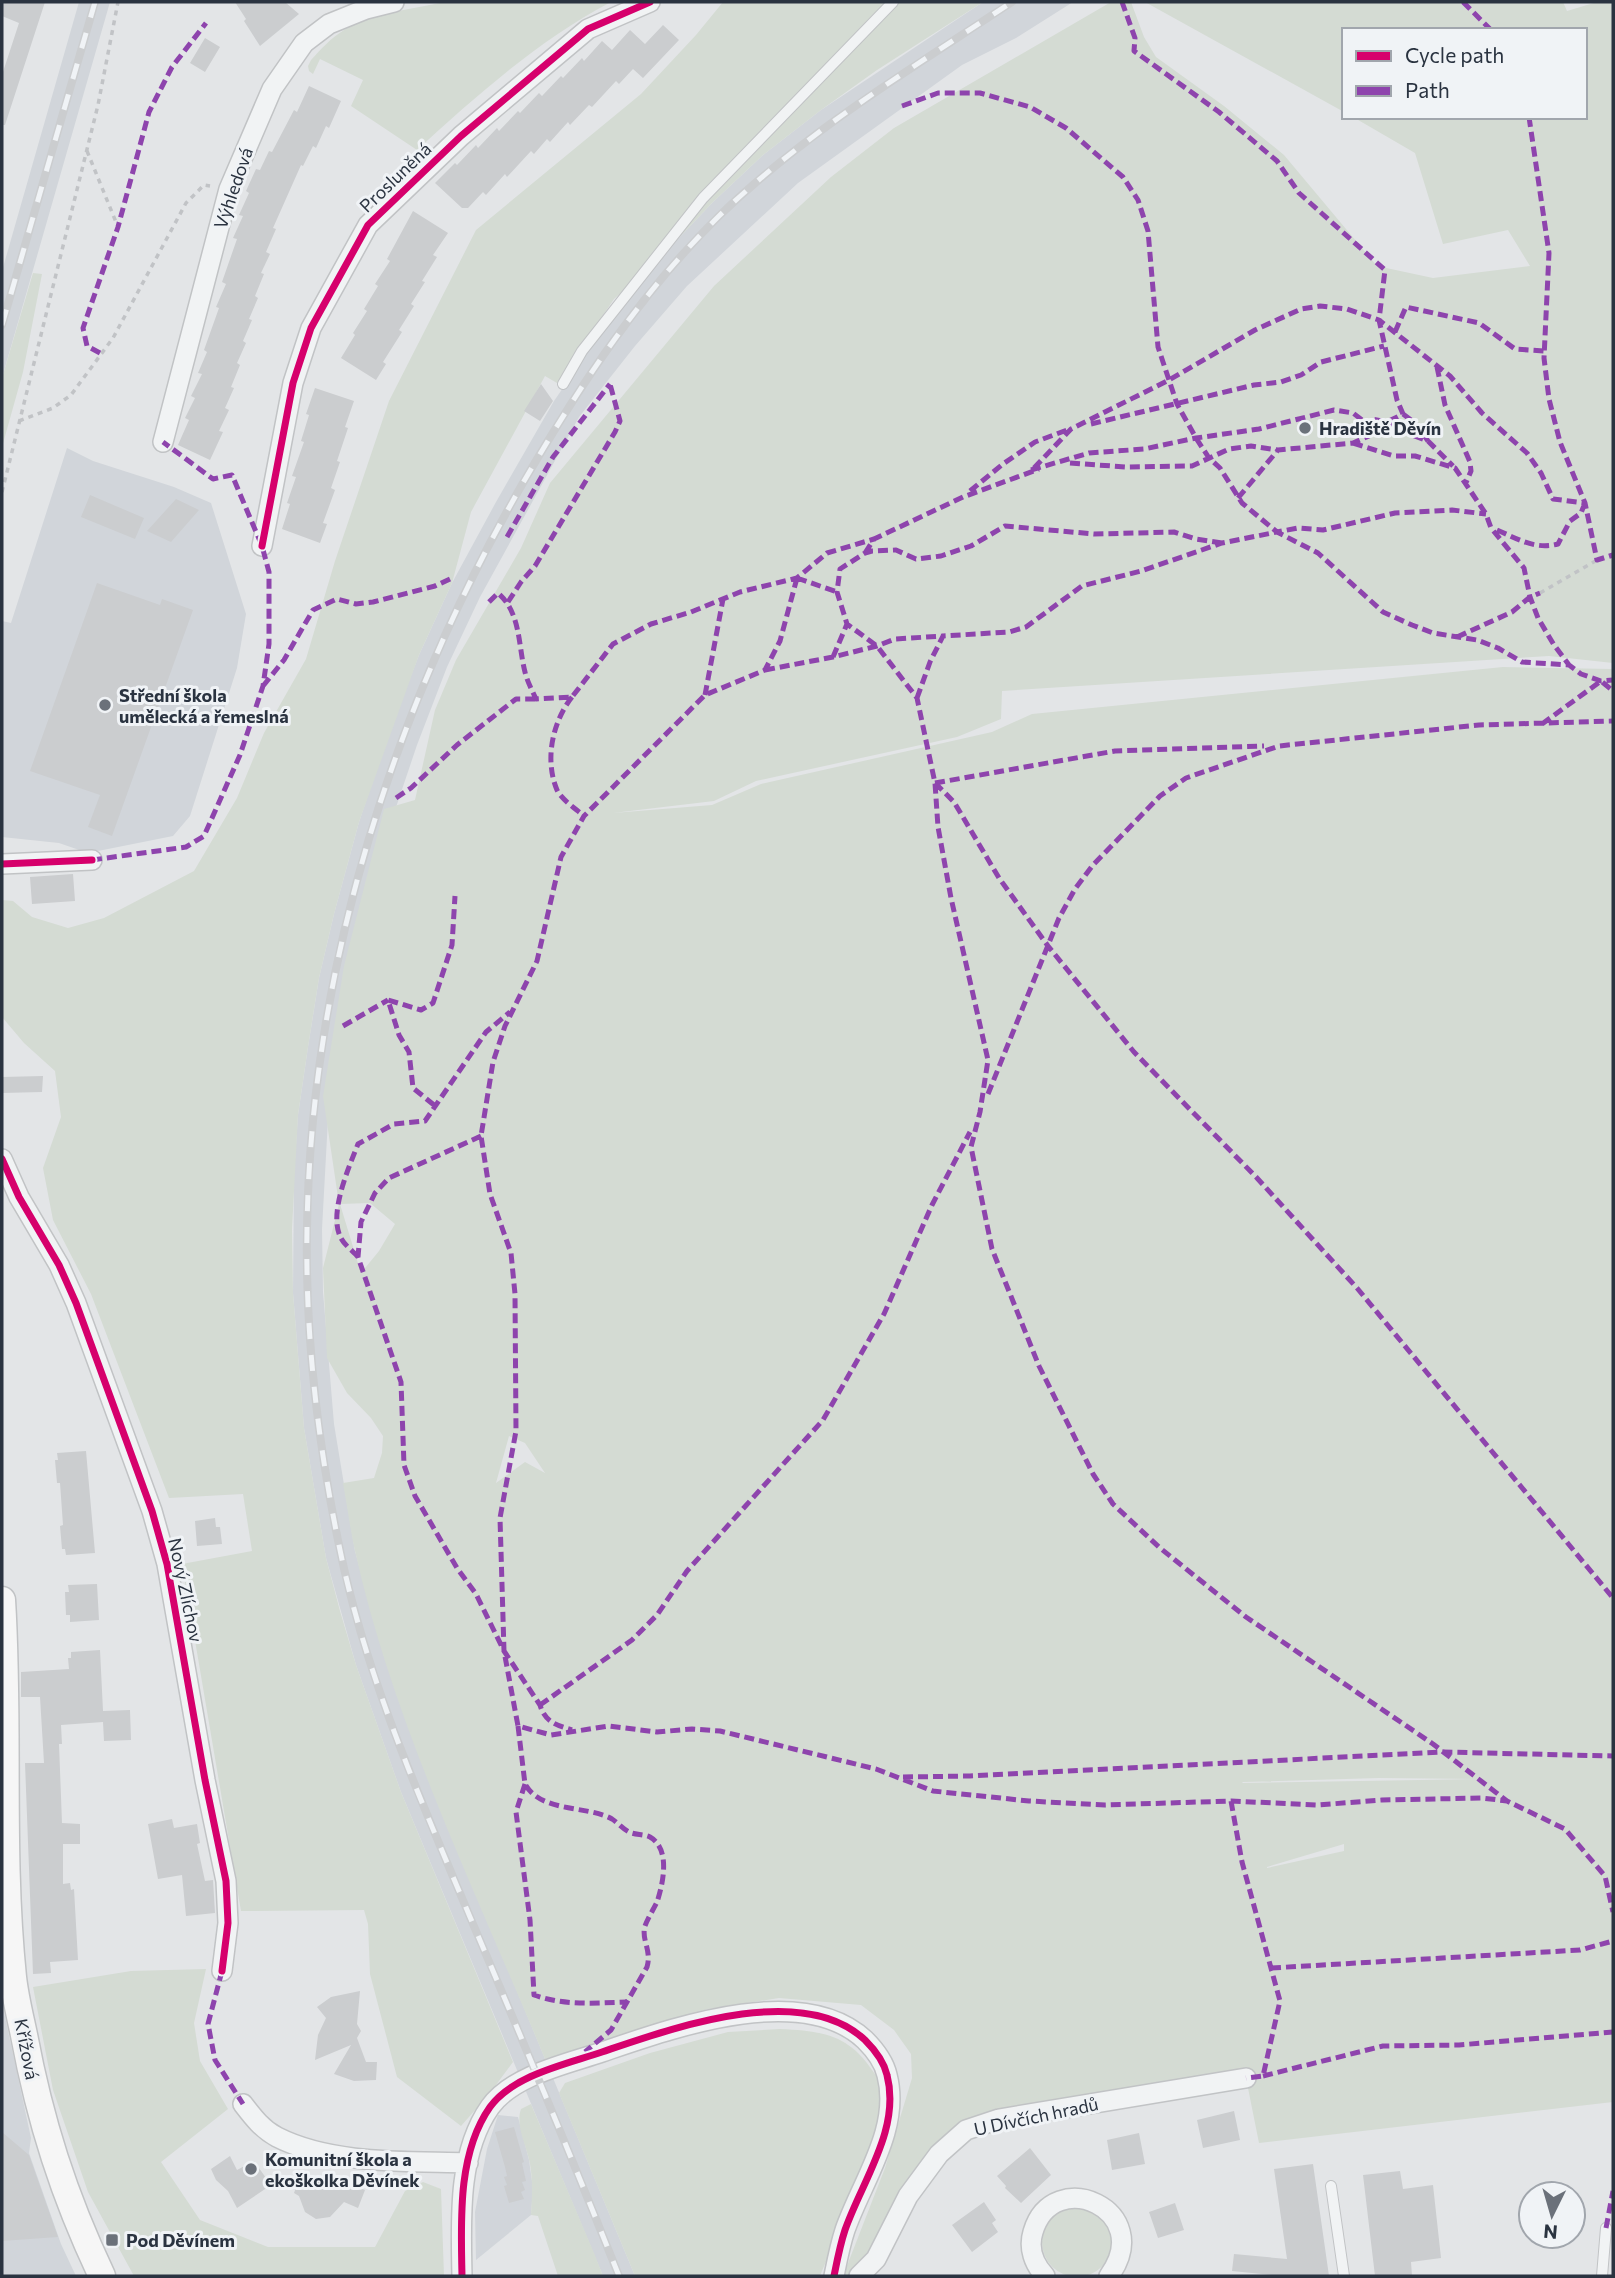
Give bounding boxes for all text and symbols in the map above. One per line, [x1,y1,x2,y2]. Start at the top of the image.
legend [1342,28,1587,119]
text: Cycle path [1405,42,1504,67]
text: Path [1405,77,1450,102]
street label: Prosluněná [355,137,435,217]
street label: Výhledová [209,144,257,232]
place label: Hradiště Děvín [1319,417,1441,439]
marker: Hradiště Děvín [1297,420,1313,436]
place label: Střední škola umělecká a řemeslná [119,684,289,727]
marker: Střední škola umělecká a řemeslná [97,697,113,713]
street label: Nový Zlíchov [164,1536,208,1644]
street label: Křížová [10,2017,44,2081]
street label: U Dívčích hradů [972,2092,1100,2140]
place label: Komunitní škola a ekoškolka Děvínek [265,2148,420,2191]
marker: Komunitní škola a ekoškolka Děvínek [243,2161,259,2177]
north arrow [1517,2180,1587,2250]
text: N [1542,2220,1559,2245]
place label: Pod Děvínem [126,2229,235,2251]
marker: Pod Děvínem [104,2232,120,2248]

